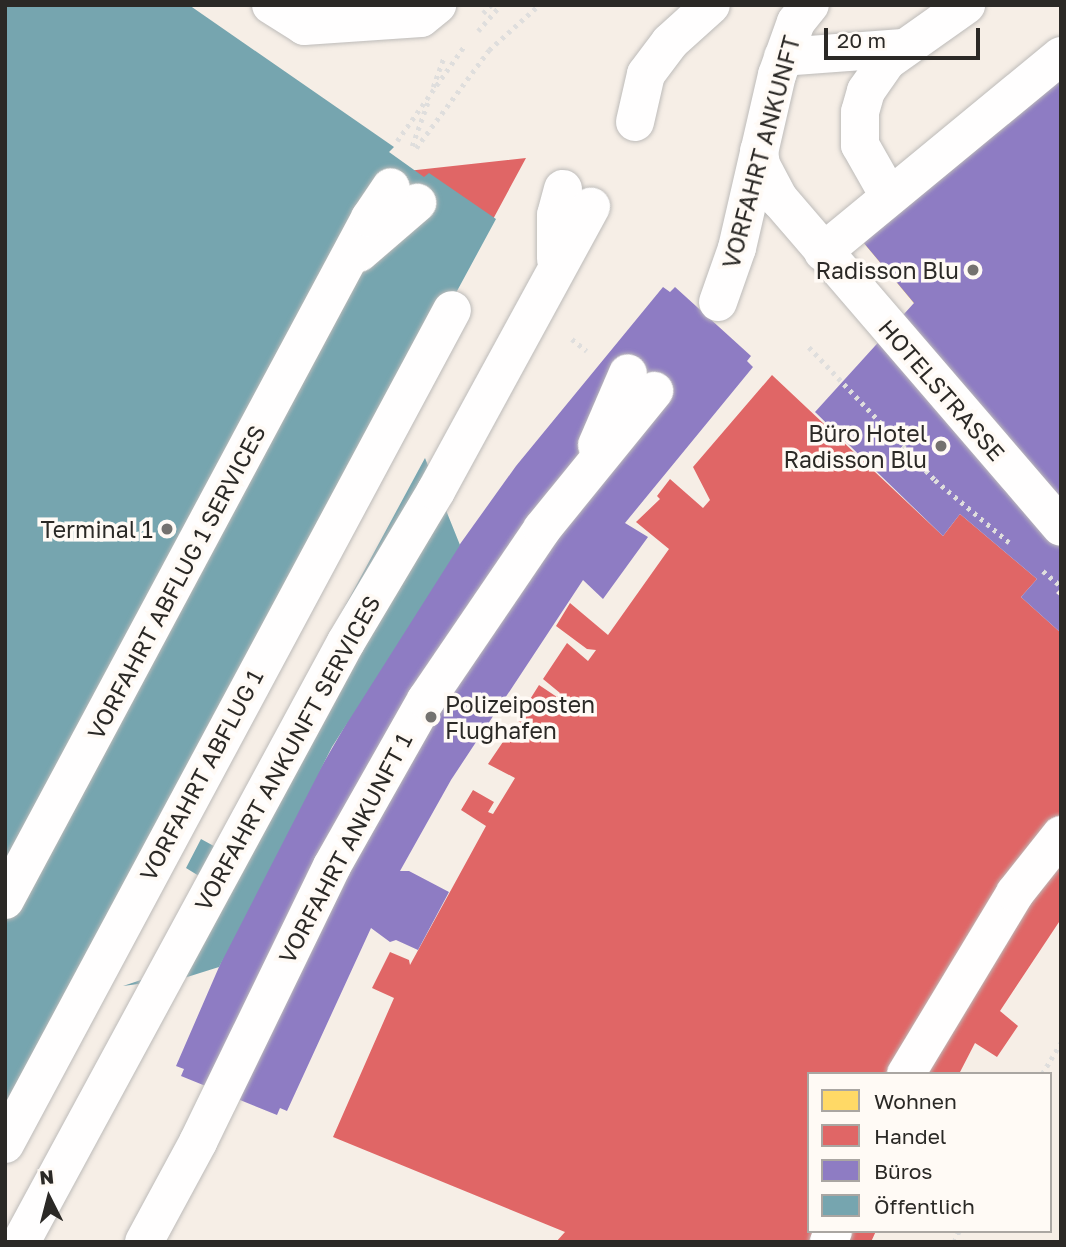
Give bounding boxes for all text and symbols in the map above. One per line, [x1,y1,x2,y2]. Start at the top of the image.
scale bar [828,14,984,58]
text: 20 m [837,27,886,53]
street label: VORFAHRT ANKUNFT [717,33,805,271]
place label: Radisson Blu [816,256,959,284]
marker: Radisson Blu [965,262,981,278]
street label: HOTELSTRASSE [873,314,1011,466]
place label: Büro Hotel Radisson Blu [784,419,927,473]
street label: VORFAHRT ABFLUG 1 SERVICES [81,420,271,744]
marker: Büro Hotel Radisson Blu [933,438,949,454]
place label: Terminal 1 [41,515,153,543]
marker: Terminal 1 [159,521,175,537]
street label: VORFAHRT ANKUNFT SERVICES [189,590,385,916]
street label: VORFAHRT ABFLUG 1 [134,665,268,885]
place label: Polizeiposten Flughafen [445,690,595,744]
marker: Polizeiposten Flughafen [423,709,439,725]
street label: VORFAHRT ANKUNFT 1 [273,728,417,968]
legend [807,1072,1052,1233]
text: Wohnen [874,1088,957,1114]
text: Handel [874,1123,947,1149]
text: Büros [874,1158,933,1184]
north arrow [14,1163,84,1233]
text: N [38,1164,55,1189]
text: Öffentlich [874,1193,975,1219]

